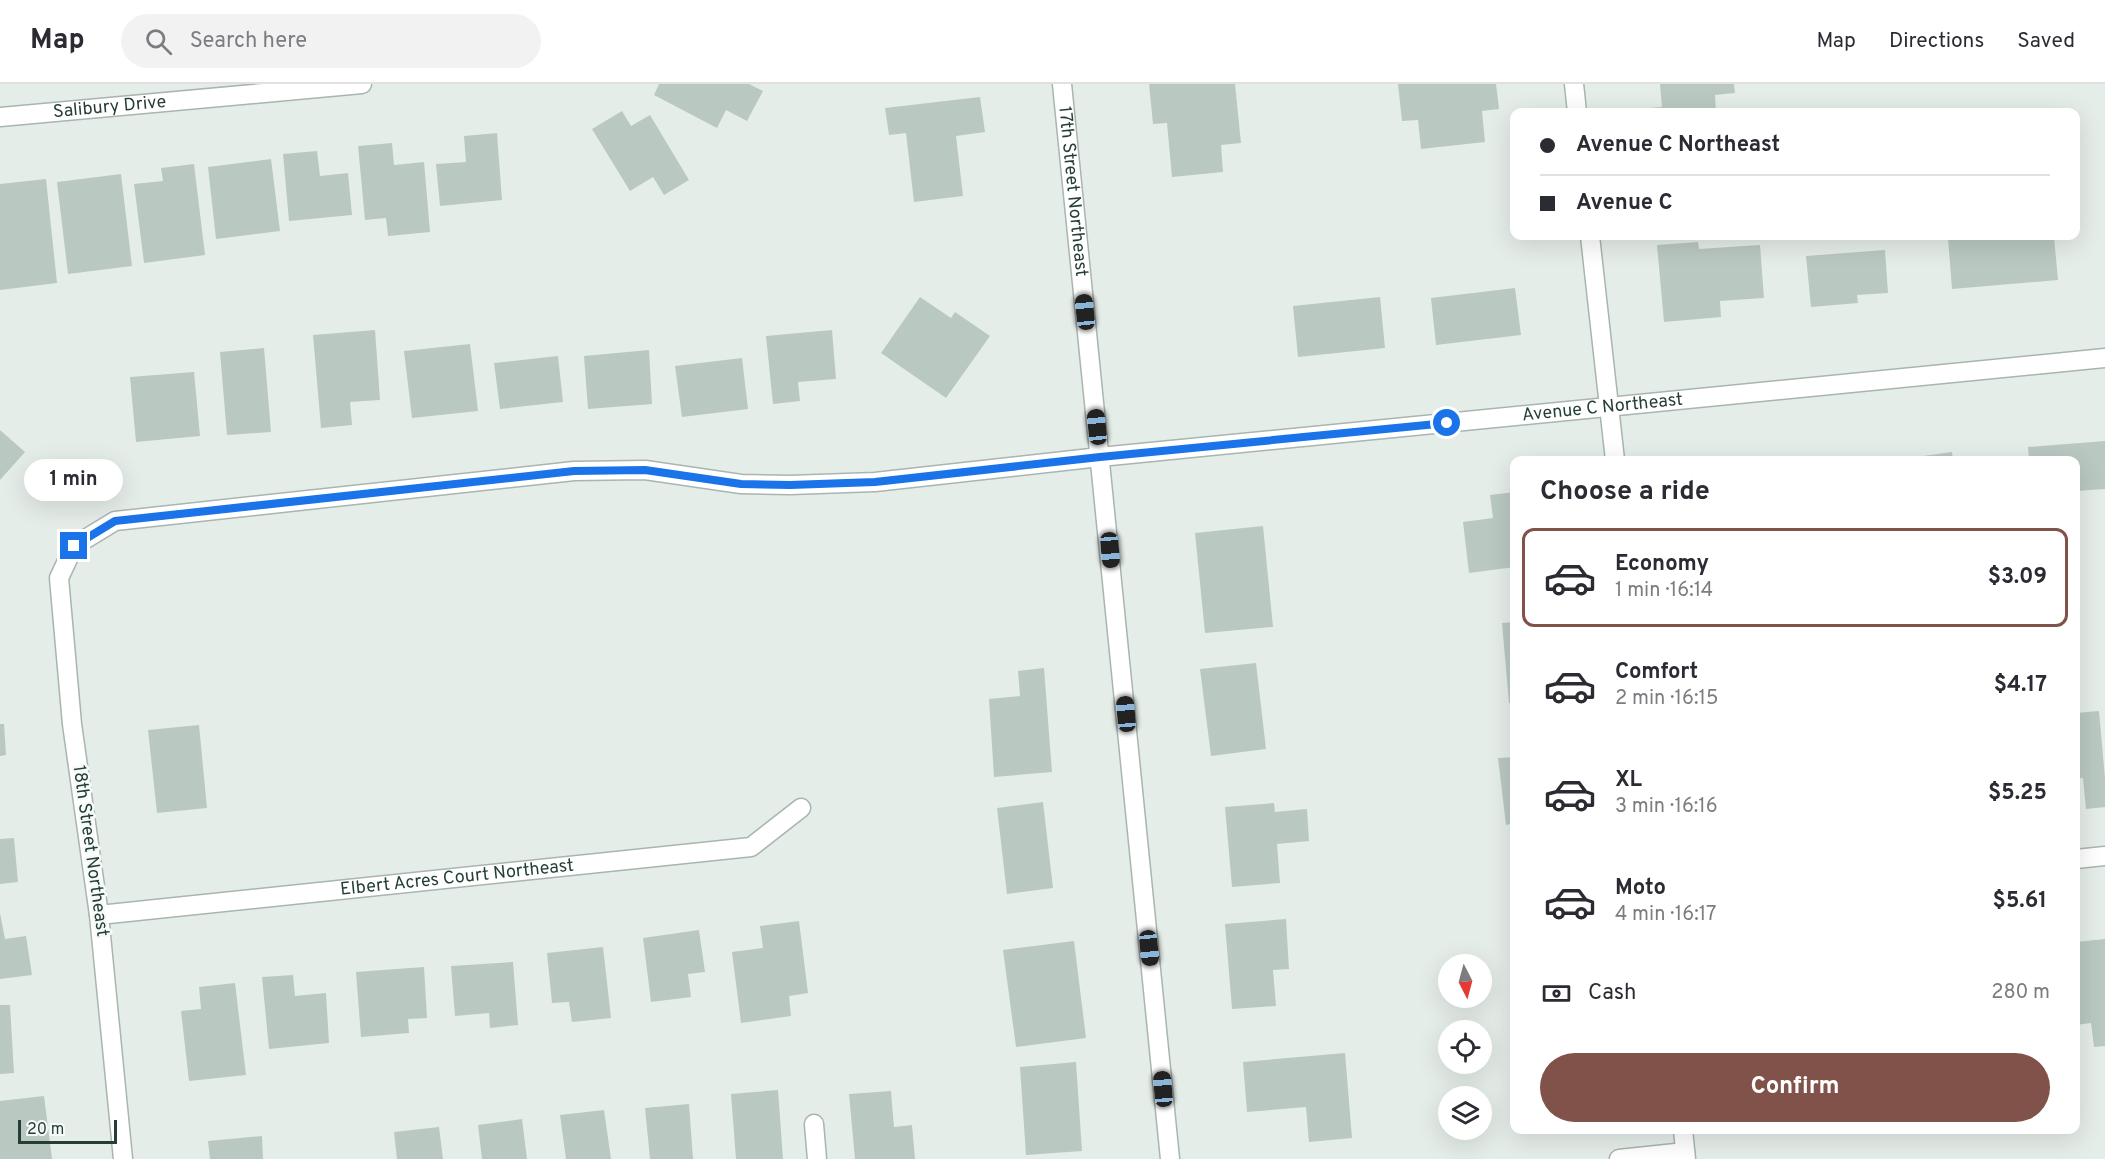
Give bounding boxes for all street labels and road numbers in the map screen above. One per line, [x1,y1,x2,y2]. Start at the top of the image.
street label: Salibury Drive [52,90,167,124]
street label: 17th Street Northeast [1053,105,1093,278]
street label: Avenue C Northeast [1521,388,1684,427]
street label: 18th Street Northeast [67,764,113,938]
street label: Elbert Acres Court Northeast [339,854,575,901]

